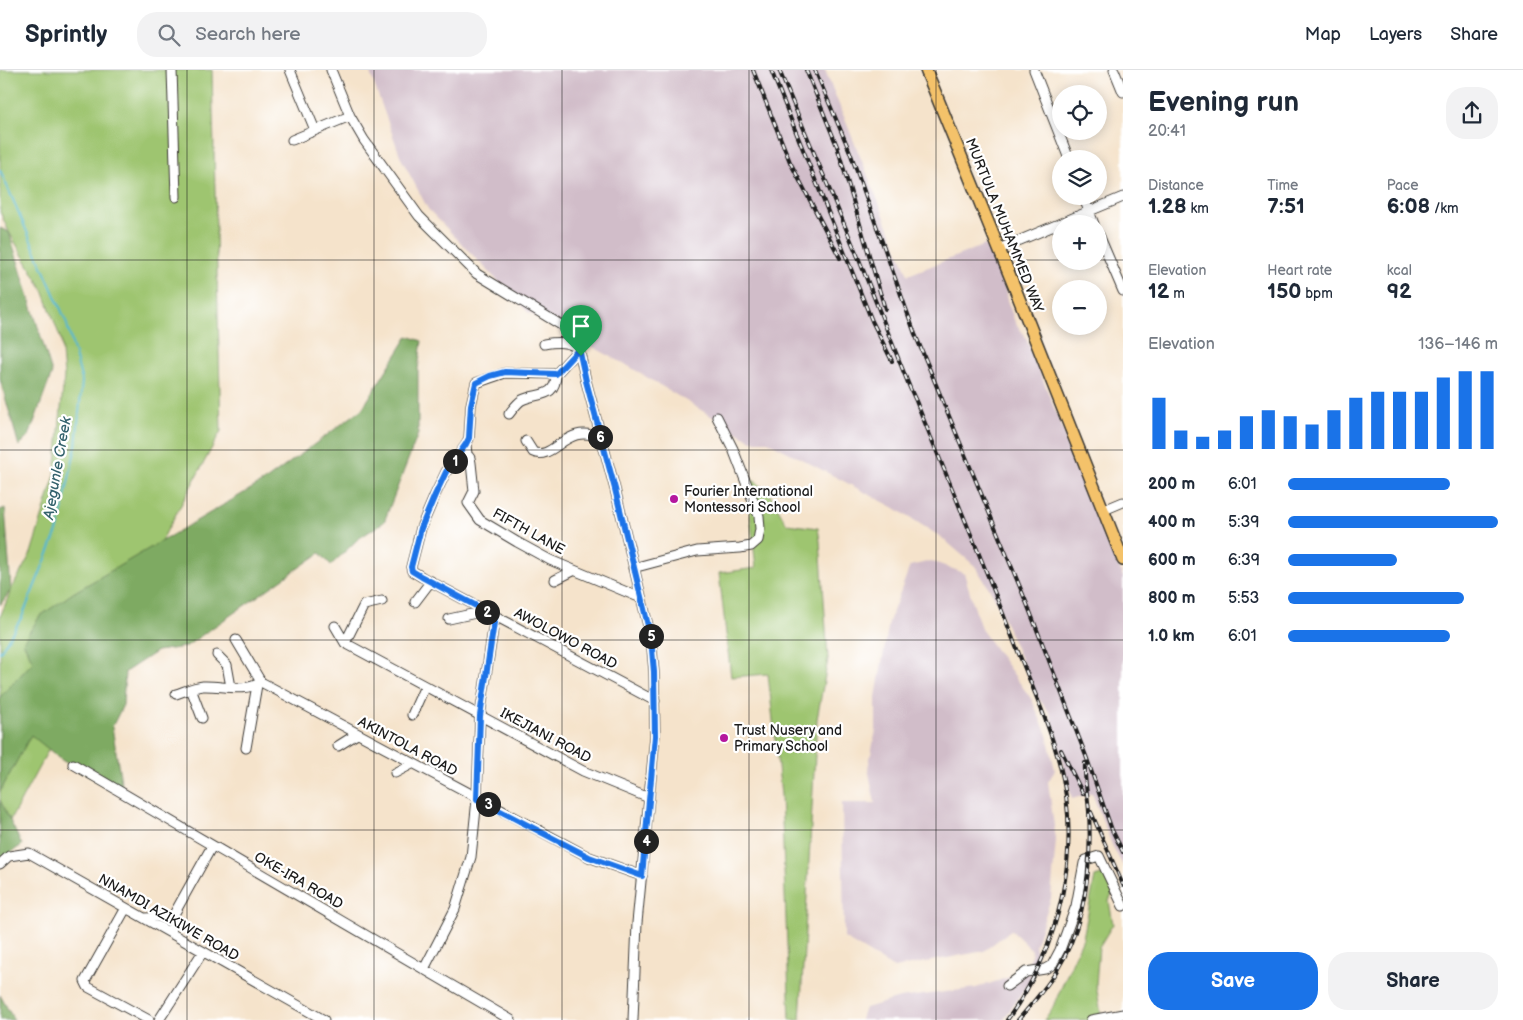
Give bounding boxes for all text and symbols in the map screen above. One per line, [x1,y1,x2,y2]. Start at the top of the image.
search box [137,12,487,57]
text: Sprintly [25,20,107,49]
icon: search [155,21,183,49]
text: Search here [195,23,301,46]
text: Map [1305,24,1341,45]
text: Layers [1369,24,1422,45]
text: Share [1450,24,1498,45]
map controls [1052,85,1107,335]
button: locate [1052,85,1107,140]
text: Evening run [1148,86,1299,119]
button: share [1446,87,1498,139]
text: 20:41 [1148,122,1186,141]
street label: MURTULA MUHAMMED WAY [962,136,1048,316]
button: layers [1052,150,1107,205]
text: Distance [1148,177,1204,194]
text: Time [1267,177,1298,194]
text: Pace [1387,177,1419,194]
text: 1.28 [1148,194,1187,219]
text: 7:51 [1267,194,1305,219]
text: 6:08 [1387,194,1430,219]
text: km [1187,200,1209,217]
text: /km [1430,200,1459,217]
button: + [1052,215,1107,270]
text: Elevation [1148,262,1206,279]
text: Heart rate [1267,262,1332,279]
text: kcal [1387,262,1412,279]
text: 12 [1148,279,1169,304]
text: 150 [1267,279,1301,304]
text: 92 [1387,279,1412,304]
button: − [1052,280,1107,335]
text: m [1169,285,1185,302]
text: bpm [1301,285,1333,302]
pin [560,305,602,356]
icon: arrive [567,312,595,340]
text: Elevation [1148,335,1215,354]
text: 136–146 m [1418,335,1498,354]
water label: Ajegunle Creek [39,415,76,522]
pin: 6 [588,424,612,450]
text: 6 [596,429,605,446]
pin: 1 [442,448,468,474]
text: 1 [453,453,458,470]
text: 200 m [1148,475,1195,494]
text: 6:01 [1228,475,1257,494]
place label: Fourier International Montessori School [684,483,813,516]
marker: Fourier International Montessori School [668,493,680,505]
street label: FIFTH LANE [490,505,568,558]
text: 400 m [1148,513,1195,532]
text: 5:39 [1228,513,1260,532]
text: 600 m [1148,551,1196,570]
text: 6:39 [1228,551,1260,570]
text: 800 m [1148,589,1196,608]
text: 5:53 [1228,589,1259,608]
pin: 2 [474,600,500,624]
text: 2 [483,604,492,621]
street label: AWOLOWO ROAD [511,604,620,673]
pin: 5 [638,624,664,648]
text: 1.0 km [1148,627,1195,646]
text: 6:01 [1228,627,1257,646]
text: 5 [647,628,656,645]
street label: IKEJIANI ROAD [497,704,594,767]
street label: AKINTOLA ROAD [355,713,460,780]
place label: Trust Nusery and Primary School [734,722,842,755]
marker: Trust Nusery and Primary School [718,732,730,744]
pin: 3 [476,792,500,816]
text: 3 [484,796,493,813]
pin: 4 [634,828,658,854]
text: 4 [642,833,651,850]
street label: OKE-IRA ROAD [251,848,346,913]
street label: NNAMDI AZIKIWE ROAD [95,870,242,965]
button: Save [1148,952,1318,1010]
button: Share [1328,952,1498,1010]

